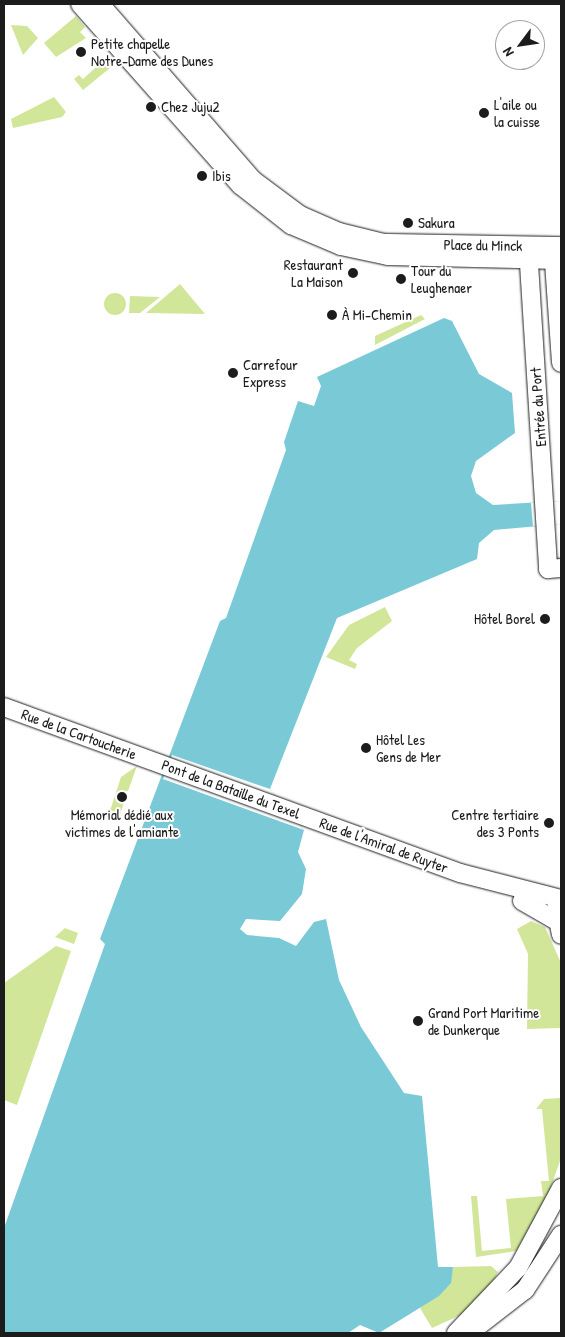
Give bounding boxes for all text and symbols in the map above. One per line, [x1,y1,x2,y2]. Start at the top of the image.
north arrow [495,20,545,70]
place label: Petite chapelle Notre-Dame des Dunes [91,34,213,69]
text: N [498,44,518,61]
marker: Petite chapelle Notre-Dame des Dunes [75,46,87,58]
place label: L'aile ou la cuisse [494,95,540,130]
place label: Chez Juju2 [161,98,219,116]
marker: Chez Juju2 [145,101,157,113]
marker: L'aile ou la cuisse [478,107,490,119]
place label: Ibis [212,167,231,185]
marker: Ibis [196,170,208,182]
place label: Sakura [418,214,455,232]
marker: Sakura [402,217,414,229]
street label: Place du Minck [443,235,523,255]
place label: Restaurant La Maison [284,255,343,290]
place label: Tour du Leughenaer [411,261,472,296]
marker: Restaurant La Maison [347,267,359,279]
marker: Tour du Leughenaer [395,273,407,285]
place label: À Mi-Chemin [342,306,412,324]
marker: À Mi-Chemin [326,309,338,321]
place label: Carrefour Express [243,355,298,390]
marker: Carrefour Express [227,367,239,379]
street label: Entrée du Port [526,367,550,447]
place label: Hôtel Borel [474,610,535,628]
marker: Hôtel Borel [539,613,551,625]
street label: Rue de la Cartoucherie [19,705,139,763]
place label: Hôtel Les Gens de Mer [376,730,441,765]
marker: Hôtel Les Gens de Mer [360,742,372,754]
street label: Pont de la Bataille du Texel [159,756,303,822]
marker: Mémorial dédié aux victimes de l'amiante [116,791,128,803]
place label: Mémorial dédié aux victimes de l'amiante [65,805,179,840]
place label: Centre tertiaire des 3 Ponts [451,805,539,840]
street label: Rue de l'Amiral de Ruyter [317,813,451,877]
marker: Centre tertiaire des 3 Ponts [543,817,555,829]
place label: Grand Port Maritime de Dunkerque [428,1003,539,1038]
marker: Grand Port Maritime de Dunkerque [412,1015,424,1027]

